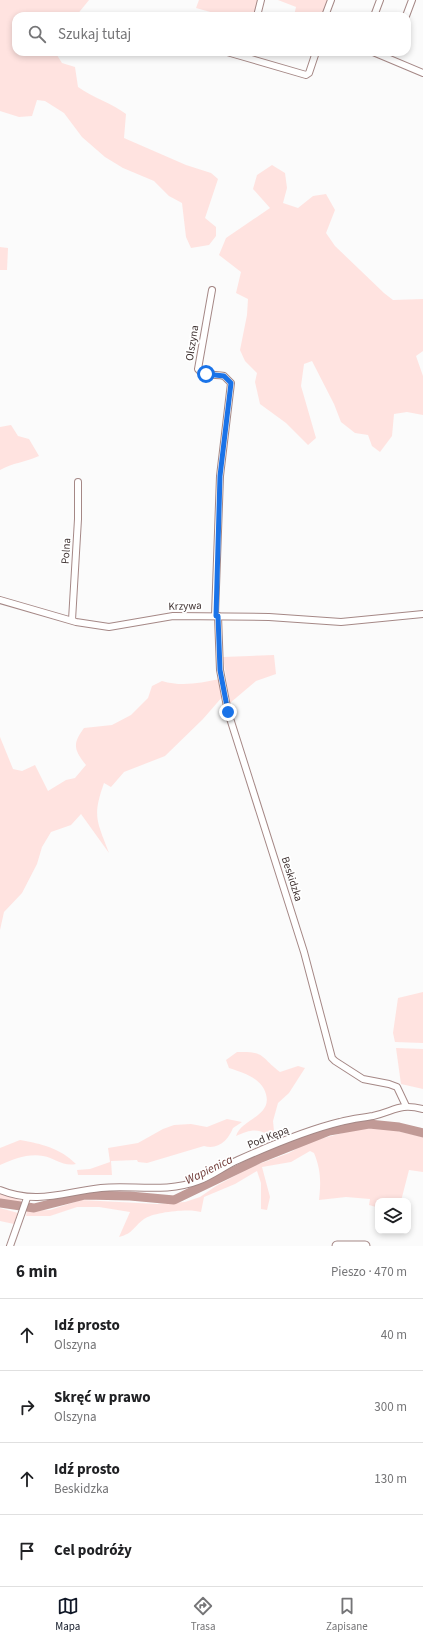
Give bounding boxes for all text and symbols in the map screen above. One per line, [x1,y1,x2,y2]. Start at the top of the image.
search box [12,12,411,56]
icon: search [26,23,48,45]
text: Szukaj tutaj [58,24,131,45]
street label: Olszyna [182,324,202,362]
route start [197,365,215,383]
street label: Polna [58,537,74,565]
street label: Krzywa [168,598,202,614]
route end [219,703,237,721]
street label: Beskidzka [278,855,306,903]
street label: Pod Kępą [245,1122,291,1152]
water label: Wapienica [182,1151,236,1189]
map controls [375,1198,411,1234]
button: layers [375,1198,411,1234]
text: 6 min [16,1260,57,1284]
text: Pieszo · 470 m [331,1263,407,1281]
text: Idź prosto [54,1315,120,1336]
icon: ahead [16,1324,38,1346]
text: 40 m [381,1326,407,1344]
text: Olszyna [54,1336,97,1354]
text: Skręć w prawo [54,1387,151,1408]
icon: right [16,1396,38,1418]
text: 300 m [374,1398,407,1416]
text: Olszyna [54,1408,97,1426]
text: Idź prosto [54,1459,120,1480]
icon: ahead [16,1468,38,1490]
text: 130 m [374,1470,407,1488]
text: Beskidzka [54,1480,109,1498]
icon: arrive [16,1540,38,1562]
text: Cel podróży [54,1540,132,1561]
tab: Mapa [55,1595,80,1634]
tab: Trasa [191,1595,215,1634]
tab: Zapisane [326,1595,368,1634]

